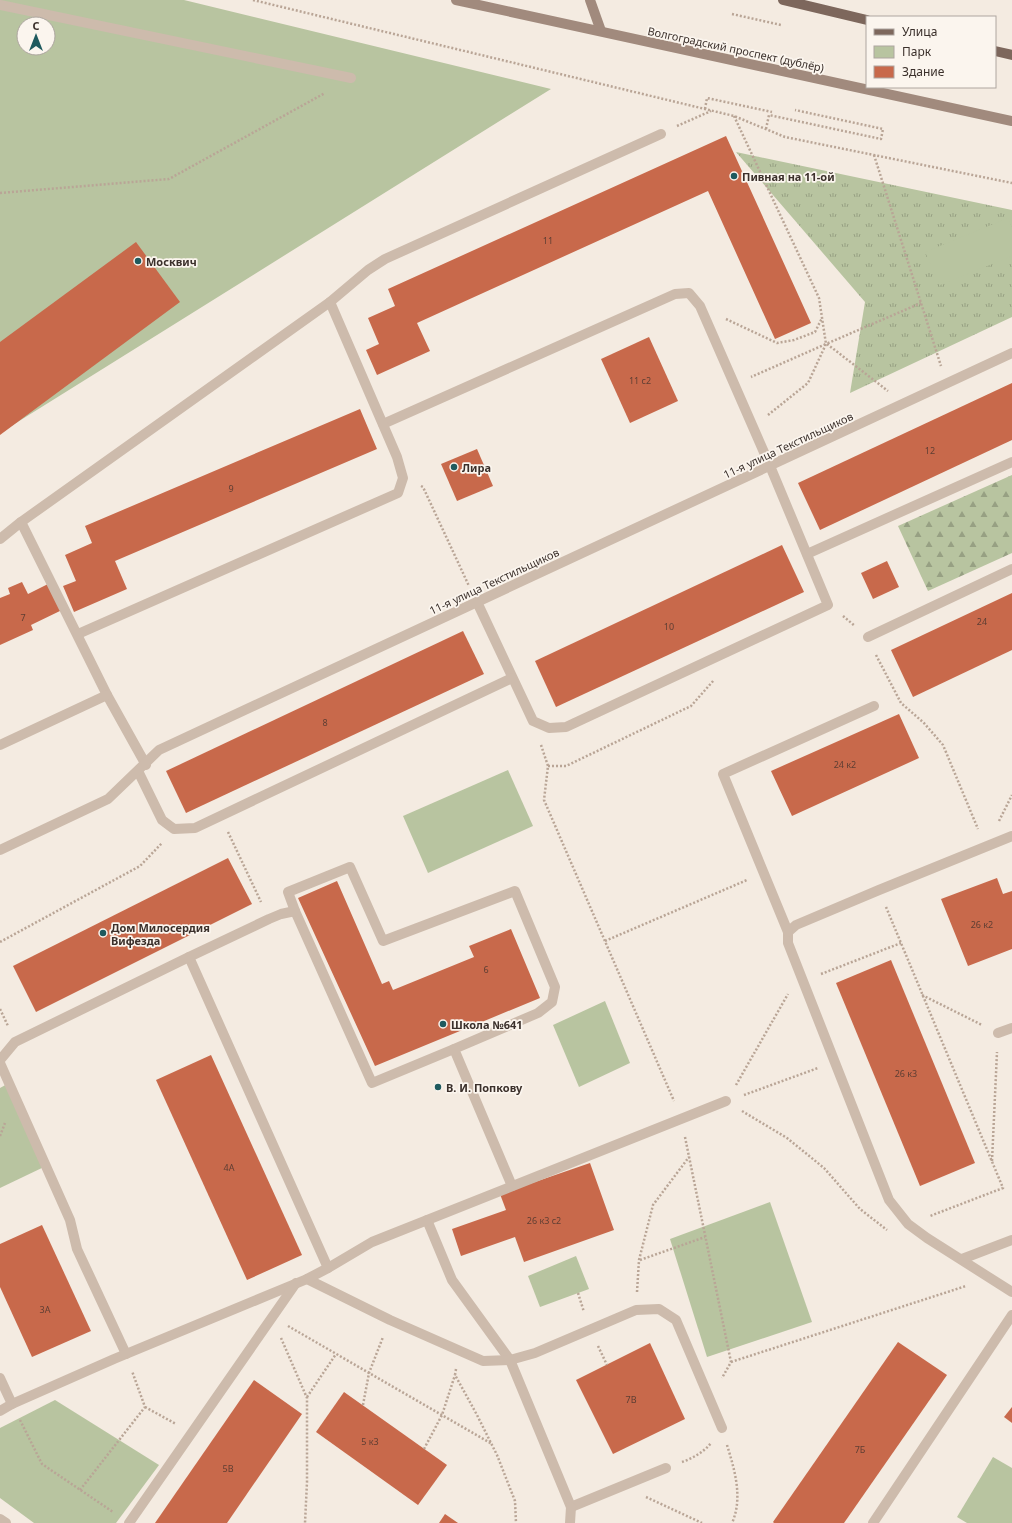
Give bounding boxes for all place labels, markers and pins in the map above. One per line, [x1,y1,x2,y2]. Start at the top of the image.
place label: Пивная на 11-ой [742,169,835,184]
marker: Пивная на 11-ой [729,171,739,181]
place label: Москвич [146,254,197,269]
marker: Москвич [133,256,143,266]
place label: Лира [462,460,491,475]
marker: Лира [449,462,459,472]
place label: Дом Милосердия Вифезда [111,920,210,948]
marker: Дом Милосердия Вифезда [98,928,108,938]
place label: Школа №641 [451,1017,523,1032]
marker: Школа №641 [438,1019,448,1029]
place label: В. И. Попкову [446,1080,523,1095]
marker: В. И. Попкову [433,1082,443,1092]

